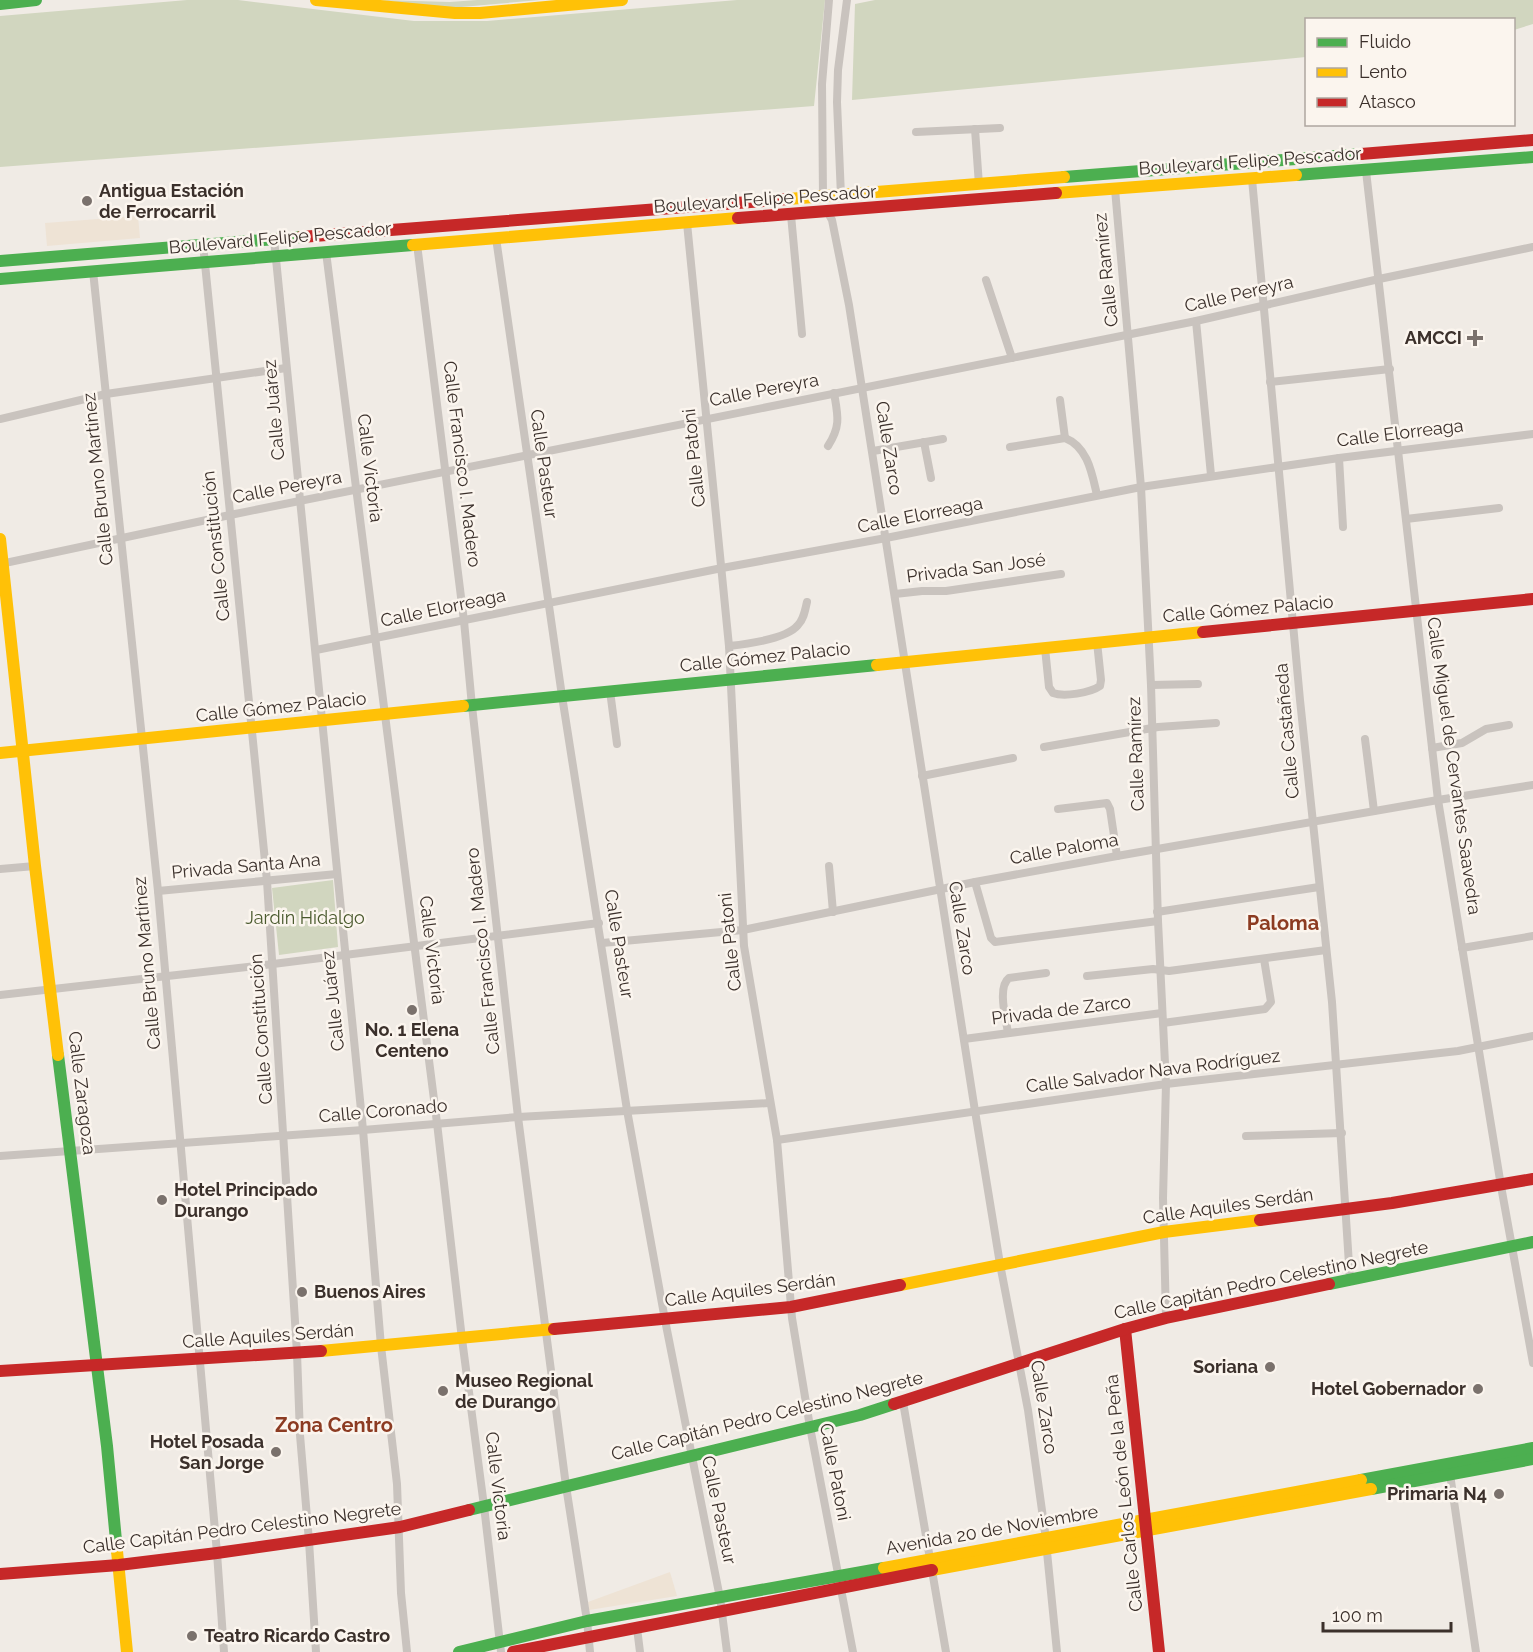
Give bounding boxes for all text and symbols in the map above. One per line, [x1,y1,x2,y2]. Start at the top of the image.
legend [1305,18,1515,126]
text: Fluido [1359,31,1411,52]
text: Lento [1359,61,1407,82]
text: Atasco [1359,91,1416,112]
street label: Boulevard Felipe Pescador [1138,142,1363,179]
place label: Antigua Estación de Ferrocarril [99,180,244,222]
street label: Boulevard Felipe Pescador [653,180,878,217]
marker: Antigua Estación de Ferrocarril [80,194,94,208]
street label: Calle Ramírez [1089,212,1122,328]
street label: Boulevard Felipe Pescador [168,217,393,258]
street label: Calle Pereyra [1183,271,1295,316]
place label: AMCCI [1405,327,1462,348]
marker: AMCCI [1466,329,1484,347]
street label: Calle Juárez [259,359,288,461]
street label: Calle Francisco I. Madero [439,360,486,569]
street label: Calle Pereyra [707,369,820,410]
street label: Calle Bruno Martínez [78,392,117,566]
street label: Calle Zarco [872,399,907,497]
street label: Calle Pasteur [526,408,563,521]
street label: Calle Patoni [678,408,709,508]
street label: Calle Victoria [353,412,388,523]
street label: Calle Elorreaga [1335,414,1464,451]
street label: Calle Pereyra [230,466,343,507]
street label: Calle Constitución [197,470,234,622]
street label: Calle Elorreaga [855,492,984,537]
street label: Privada San José [905,548,1047,586]
street label: Calle Elorreaga [378,584,507,631]
street label: Calle Gómez Palacio [1162,591,1334,626]
street label: Calle Miguel de Cervantes Saavedra [1423,616,1486,916]
street label: Calle Gómez Palacio [679,637,851,676]
street label: Calle Castañeda [1270,662,1303,800]
street label: Calle Gómez Palacio [195,687,367,726]
street label: Calle Ramírez [1123,696,1148,812]
street label: Calle Paloma [1008,829,1120,868]
street label: Calle Francisco I. Madero [461,846,504,1055]
street label: Privada Santa Ana [170,849,321,882]
street label: Calle Bruno Martínez [128,876,165,1050]
street label: Calle Zarco [945,879,980,977]
street label: Calle Pasteur [601,888,639,1001]
street label: Calle Patoni [714,892,745,992]
street label: Calle Victoria [415,894,450,1005]
park label: Jardín Hidalgo [245,907,365,928]
district label: Paloma [1247,911,1319,935]
street label: Calle Juárez [317,950,348,1052]
street label: Calle Constitución [245,953,276,1105]
street label: Privada de Zarco [990,991,1132,1028]
marker: No. 1 Elena Centeno [405,1003,419,1017]
place label: No. 1 Elena Centeno [365,1019,459,1061]
street label: Calle Zaragoza [64,1030,101,1156]
street label: Calle Salvador Nava Rodríguez [1025,1044,1281,1097]
street label: Calle Coronado [318,1094,448,1127]
place label: Hotel Principado Durango [174,1179,318,1221]
street label: Calle Aquiles Serdán [1141,1183,1315,1228]
marker: Hotel Principado Durango [155,1193,169,1207]
street label: Calle Capitán Pedro Celestino Negrete [1112,1236,1430,1323]
street label: Calle Aquiles Serdán [663,1269,837,1310]
place label: Buenos Aires [314,1281,426,1302]
marker: Buenos Aires [295,1285,309,1299]
street label: Calle Aquiles Serdán [181,1319,354,1352]
place label: Soriana [1193,1356,1258,1377]
street label: Calle Zarco [1027,1358,1062,1456]
marker: Soriana [1263,1360,1277,1374]
street label: Calle Capitán Pedro Celestino Negrete [609,1366,925,1464]
place label: Museo Regional de Durango [455,1370,593,1412]
street label: Calle Carlos León de la Peña [1101,1373,1146,1613]
place label: Hotel Gobernador [1311,1378,1466,1399]
marker: Hotel Gobernador [1471,1382,1485,1396]
marker: Museo Regional de Durango [436,1384,450,1398]
district label: Zona Centro [275,1413,393,1437]
street label: Calle Patoni [816,1421,855,1522]
street label: Calle Victoria [481,1430,516,1541]
place label: Hotel Posada San Jorge [150,1431,264,1473]
marker: Hotel Posada San Jorge [269,1445,283,1459]
street label: Calle Pasteur [698,1454,741,1567]
place label: Primaria N4 [1387,1483,1487,1504]
marker: Primaria N4 [1492,1487,1506,1501]
street label: Calle Capitán Pedro Celestino Negrete [82,1497,403,1557]
street label: Avenida 20 de Noviembre [884,1500,1100,1559]
scale bar [1323,1595,1450,1633]
text: 100 m [1332,1605,1383,1626]
place label: Teatro Ricardo Castro [204,1625,390,1646]
marker: Teatro Ricardo Castro [185,1629,199,1643]

